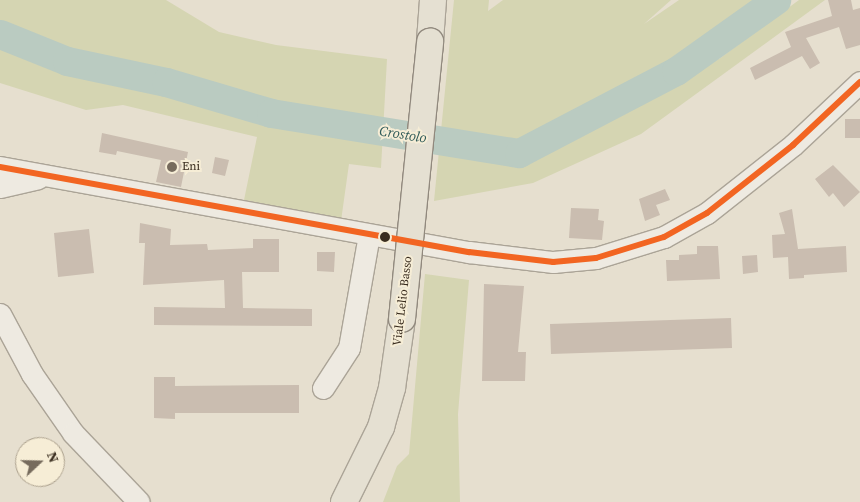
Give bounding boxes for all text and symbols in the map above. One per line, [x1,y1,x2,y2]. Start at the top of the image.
water label: Crostolo [378,122,428,146]
place label: Eni [182,160,200,174]
marker: Eni [166,161,178,173]
unlabelled marker [380,232,390,242]
street label: Viale Lelio Basso [390,255,416,347]
north arrow [15,437,65,487]
text: N [42,449,64,465]

